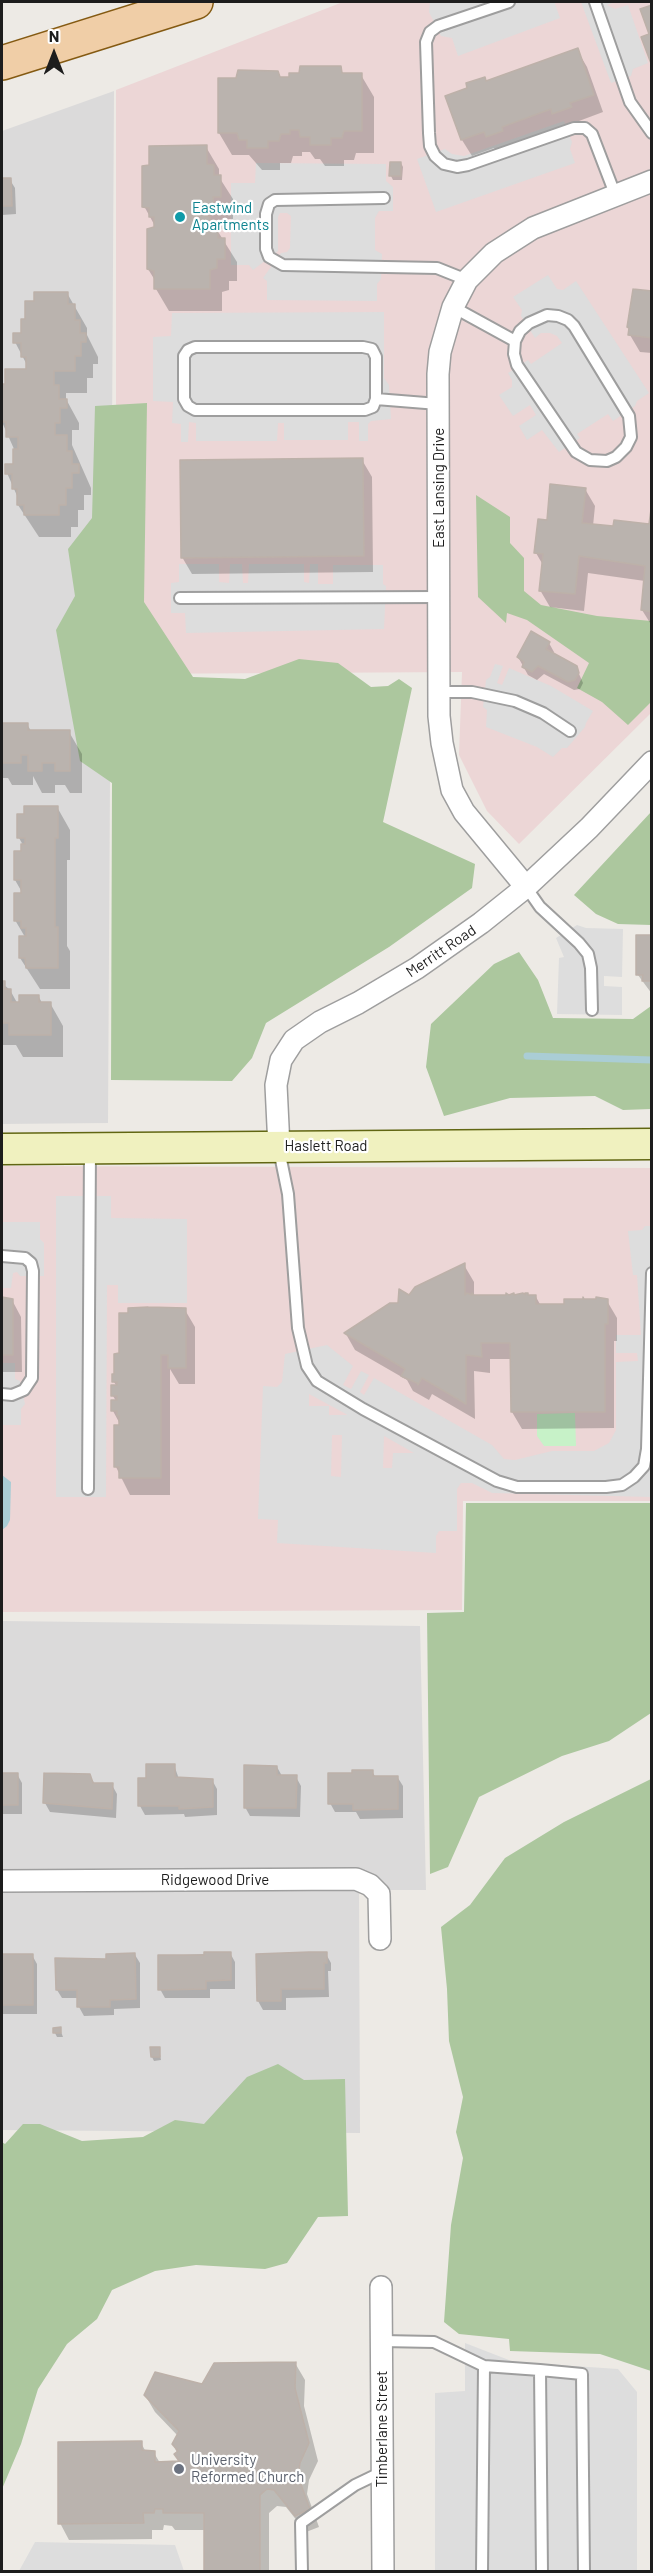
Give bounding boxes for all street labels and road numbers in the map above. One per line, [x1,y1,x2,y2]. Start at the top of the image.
street label: East Lansing Drive [430,428,448,548]
street label: Merritt Road [403,921,479,981]
street label: Haslett Road [284,1137,368,1155]
street label: Ridgewood Drive [161,1871,269,1889]
street label: Timberlane Street [373,2370,391,2488]

